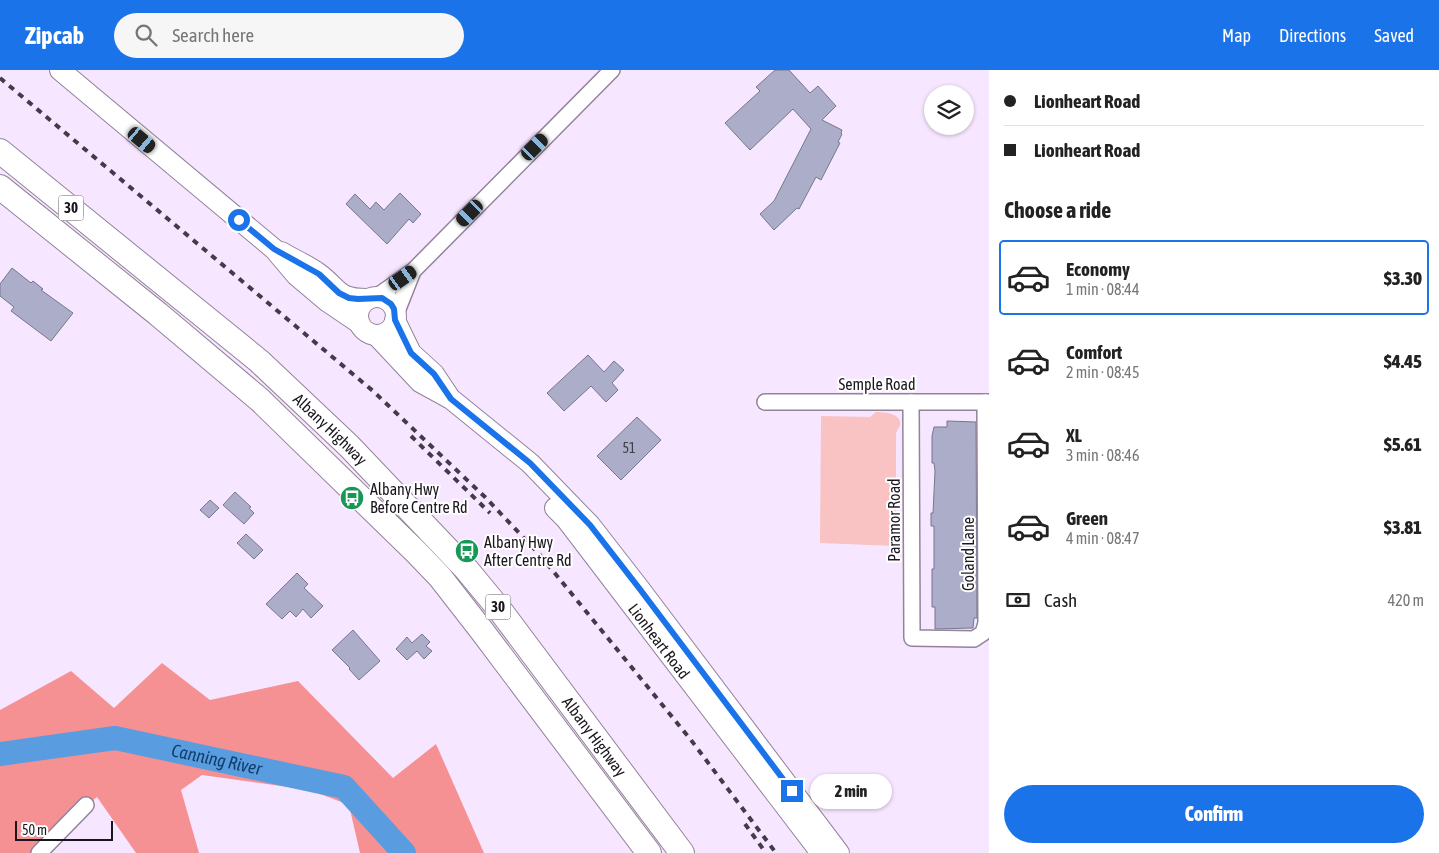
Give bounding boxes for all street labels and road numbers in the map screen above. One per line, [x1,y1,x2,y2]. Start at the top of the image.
road number: 30 [58,196,84,220]
street label: Semple Road [838,375,916,394]
street label: Albany Highway [290,390,371,469]
street label: Paramor Road [885,478,903,562]
street label: Goland Lane [959,517,977,591]
road number: 30 [486,594,510,620]
street label: Lionheart Road [625,600,693,682]
street label: Albany Highway [559,693,630,781]

